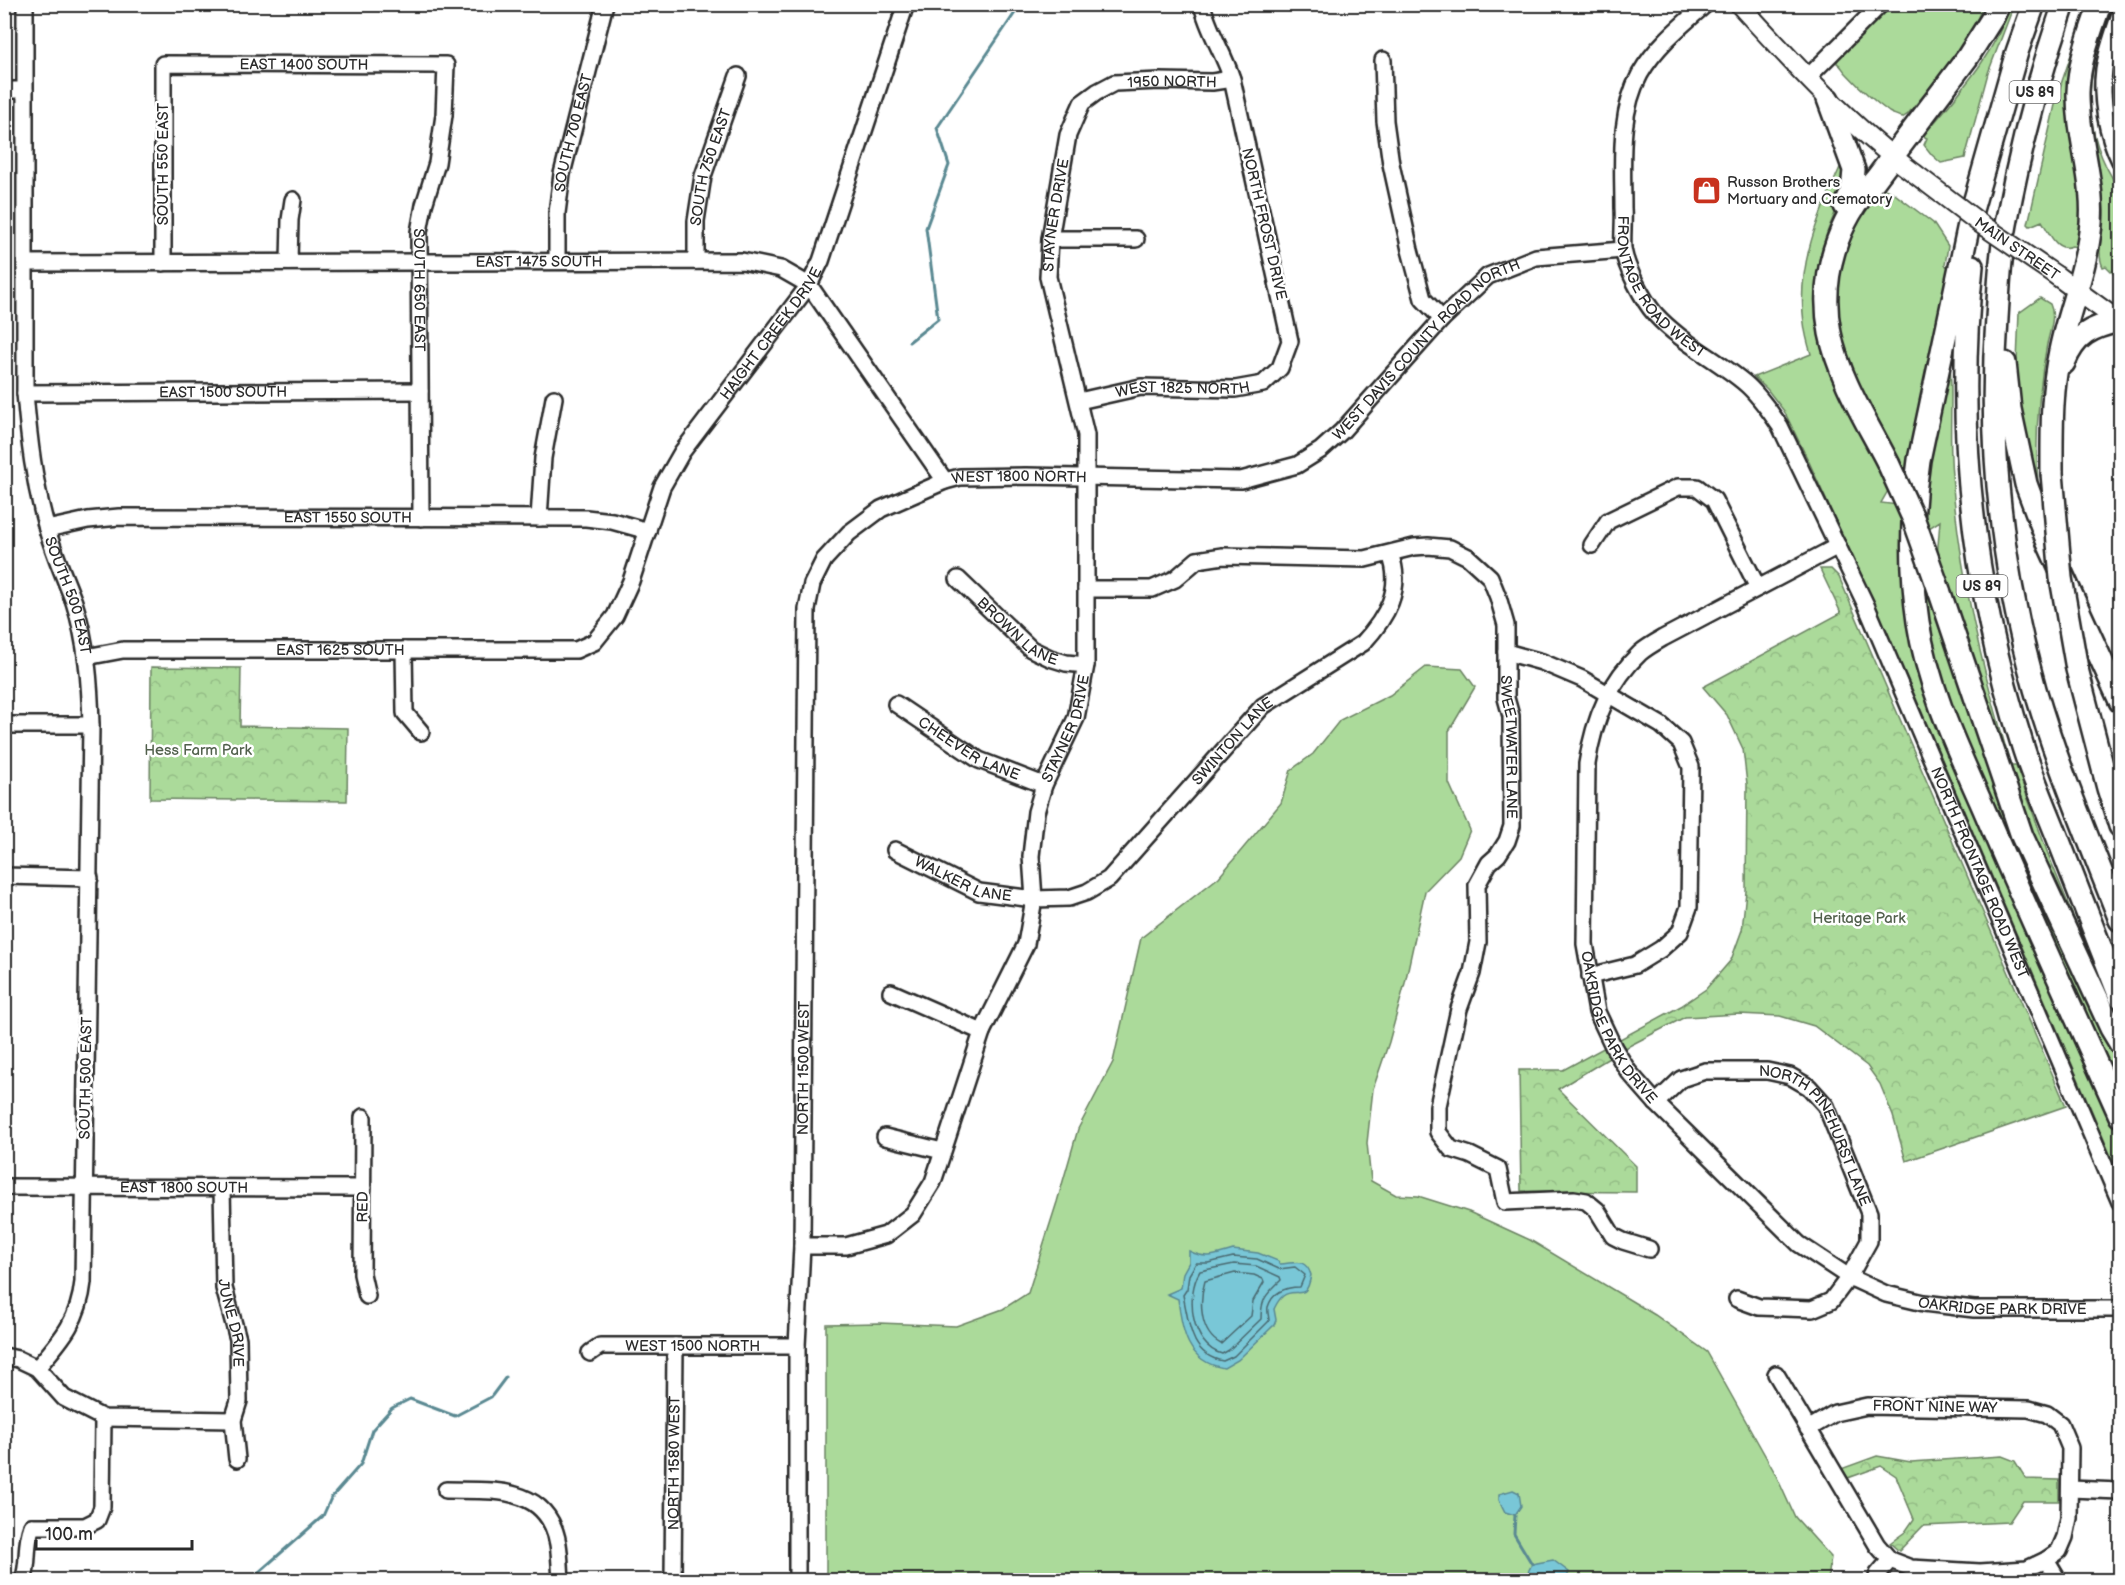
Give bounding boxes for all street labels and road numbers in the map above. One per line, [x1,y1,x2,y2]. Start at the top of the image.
street label: EAST 1400 SOUTH [240,55,368,74]
street label: 1950 NORTH [1127,71,1217,92]
street label: SOUTH 700 EAST [550,72,597,193]
road number: US 89 [2010,81,2060,103]
street label: SOUTH 550 EAST [154,103,173,225]
street label: SOUTH 750 EAST [686,106,735,227]
street label: NORTH FROST DRIVE [1237,146,1291,302]
street label: STAYNER DRIVE [1039,157,1073,272]
street label: MAIN STREET [1971,213,2063,285]
street label: FRONTAGE ROAD WEST [1613,215,1710,362]
street label: SOUTH 650 EAST [409,228,429,352]
street label: EAST 1475 SOUTH [475,252,603,271]
street label: WEST DAVIS COUNTY ROAD NORTH [1329,255,1523,444]
street label: HAIGHT CREEK DRIVE [716,264,826,403]
street label: WEST 1825 NORTH [1114,377,1251,402]
street label: EAST 1500 SOUTH [159,382,287,402]
street label: WEST 1800 NORTH [950,466,1087,488]
street label: EAST 1550 SOUTH [284,508,412,527]
street label: SOUTH 500 EAST [40,534,95,656]
road number: US 89 [1956,575,2008,597]
street label: BROWN LANE [973,593,1060,669]
street label: EAST 1625 SOUTH [276,641,405,660]
street label: STAYNER DRIVE [1037,673,1094,785]
street label: SWEETWATER LANE [1497,675,1521,819]
street label: SWINTON LANE [1188,693,1276,789]
street label: CHEEVER LANE [915,712,1023,784]
street label: NORTH FRONTAGE ROAD WEST [1927,764,2033,981]
street label: WALKER LANE [911,852,1013,906]
street label: OAKRIDGE PARK DRIVE [1577,949,1662,1107]
street label: NORTH 1500 WEST [793,1001,813,1135]
street label: SOUTH 500 EAST [75,1017,97,1139]
street label: NORTH PINEHURST LANE [1759,1062,1875,1209]
street label: EAST 1800 SOUTH [120,1178,248,1197]
street label: RED [353,1191,373,1223]
street label: JUNE DRIVE [214,1279,248,1367]
street label: OAKRIDGE PARK DRIVE [1916,1292,2087,1319]
street label: WEST 1500 NORTH [625,1337,760,1356]
street label: NORTH 1580 WEST [664,1396,684,1530]
street label: FRONT NINE WAY [1872,1396,1998,1418]

